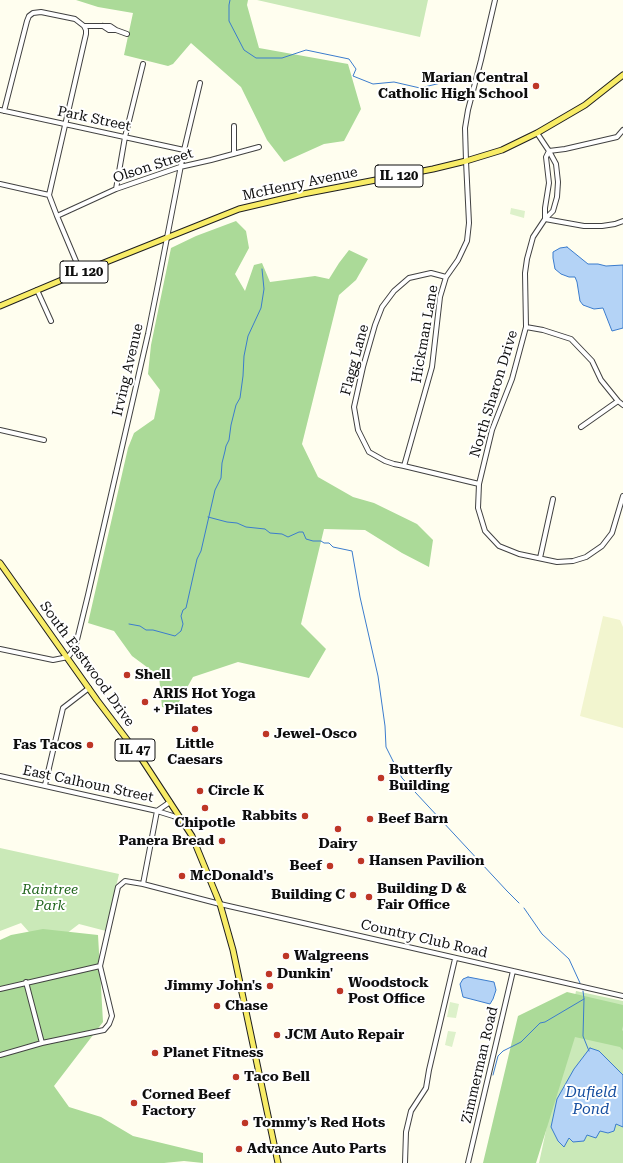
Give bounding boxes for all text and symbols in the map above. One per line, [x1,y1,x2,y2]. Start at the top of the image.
place label: Marian Central Catholic High School [378,70,528,102]
marker: Marian Central Catholic High School [531,81,541,91]
street label: Park Street [56,103,132,135]
street label: Olson Street [111,145,195,187]
street label: McHenry Avenue [241,164,359,204]
road number: IL 120 [375,165,423,187]
road number: IL 120 [60,261,108,283]
street label: Hickman Lane [408,284,442,384]
street label: Irving Avenue [109,322,147,418]
street label: Flagg Lane [337,323,373,397]
street label: North Sharon Drive [467,328,521,460]
street label: South Eastwood Drive [36,598,138,730]
place label: Shell [135,667,170,683]
marker: Shell [122,670,132,680]
place label: ARIS Hot Yoga + Pilates [153,686,255,718]
marker: ARIS Hot Yoga + Pilates [140,697,150,707]
marker: Little Caesars [190,724,200,734]
place label: Jewel-Osco [274,726,357,742]
marker: Jewel-Osco [261,729,271,739]
place label: Little Caesars [167,736,223,768]
place label: Fas Tacos [13,737,82,753]
road number: IL 47 [115,739,155,761]
marker: Fas Tacos [85,740,95,750]
street label: East Calhoun Street [21,762,155,806]
place label: Butterfly Building [389,762,453,794]
marker: Butterfly Building [376,773,386,783]
place label: Circle K [208,783,264,799]
marker: Circle K [195,786,205,796]
marker: Chipotle [200,803,210,813]
place label: Rabbits [242,808,297,824]
marker: Rabbits [300,811,310,821]
place label: Beef Barn [378,811,448,827]
marker: Beef Barn [365,814,375,824]
place label: Chipotle [175,815,235,831]
marker: Dairy [333,824,343,834]
place label: Panera Bread [119,833,214,849]
marker: Panera Bread [217,836,227,846]
place label: Dairy [319,836,357,852]
place label: Hansen Pavilion [369,853,485,869]
marker: Hansen Pavilion [356,856,366,866]
place label: Beef [289,858,322,874]
marker: Beef [325,861,335,871]
place label: McDonald's [190,868,273,884]
marker: McDonald's [177,871,187,881]
place label: Building D & Fair Office [377,881,467,914]
park label: Raintree Park [22,882,78,914]
place label: Building C [271,887,345,903]
marker: Building C [348,890,358,900]
marker: Building D & Fair Office [364,892,374,902]
street label: Country Club Road [359,916,489,962]
place label: Walgreens [294,948,369,964]
marker: Walgreens [281,951,291,961]
place label: Dunkin' [277,966,333,982]
marker: Dunkin' [264,969,274,979]
place label: Woodstock Post Office [348,975,429,1008]
place label: Jimmy John's [165,978,262,994]
marker: Jimmy John's [265,981,275,991]
marker: Woodstock Post Office [335,986,345,996]
place label: Chase [225,998,268,1014]
marker: Chase [212,1001,222,1011]
street label: Zimmerman Road [458,1005,502,1125]
place label: JCM Auto Repair [285,1027,404,1043]
marker: JCM Auto Repair [272,1030,282,1040]
place label: Planet Fitness [163,1045,263,1061]
marker: Planet Fitness [150,1048,160,1058]
place label: Taco Bell [244,1069,310,1085]
marker: Taco Bell [231,1072,241,1082]
water label: Dufield Pond [565,1084,617,1119]
place label: Corned Beef Factory [142,1087,230,1120]
marker: Corned Beef Factory [129,1098,139,1108]
place label: Tommy's Red Hots [253,1115,385,1131]
marker: Tommy's Red Hots [240,1118,250,1128]
place label: Advance Auto Parts [247,1141,386,1157]
marker: Advance Auto Parts [234,1144,244,1154]

